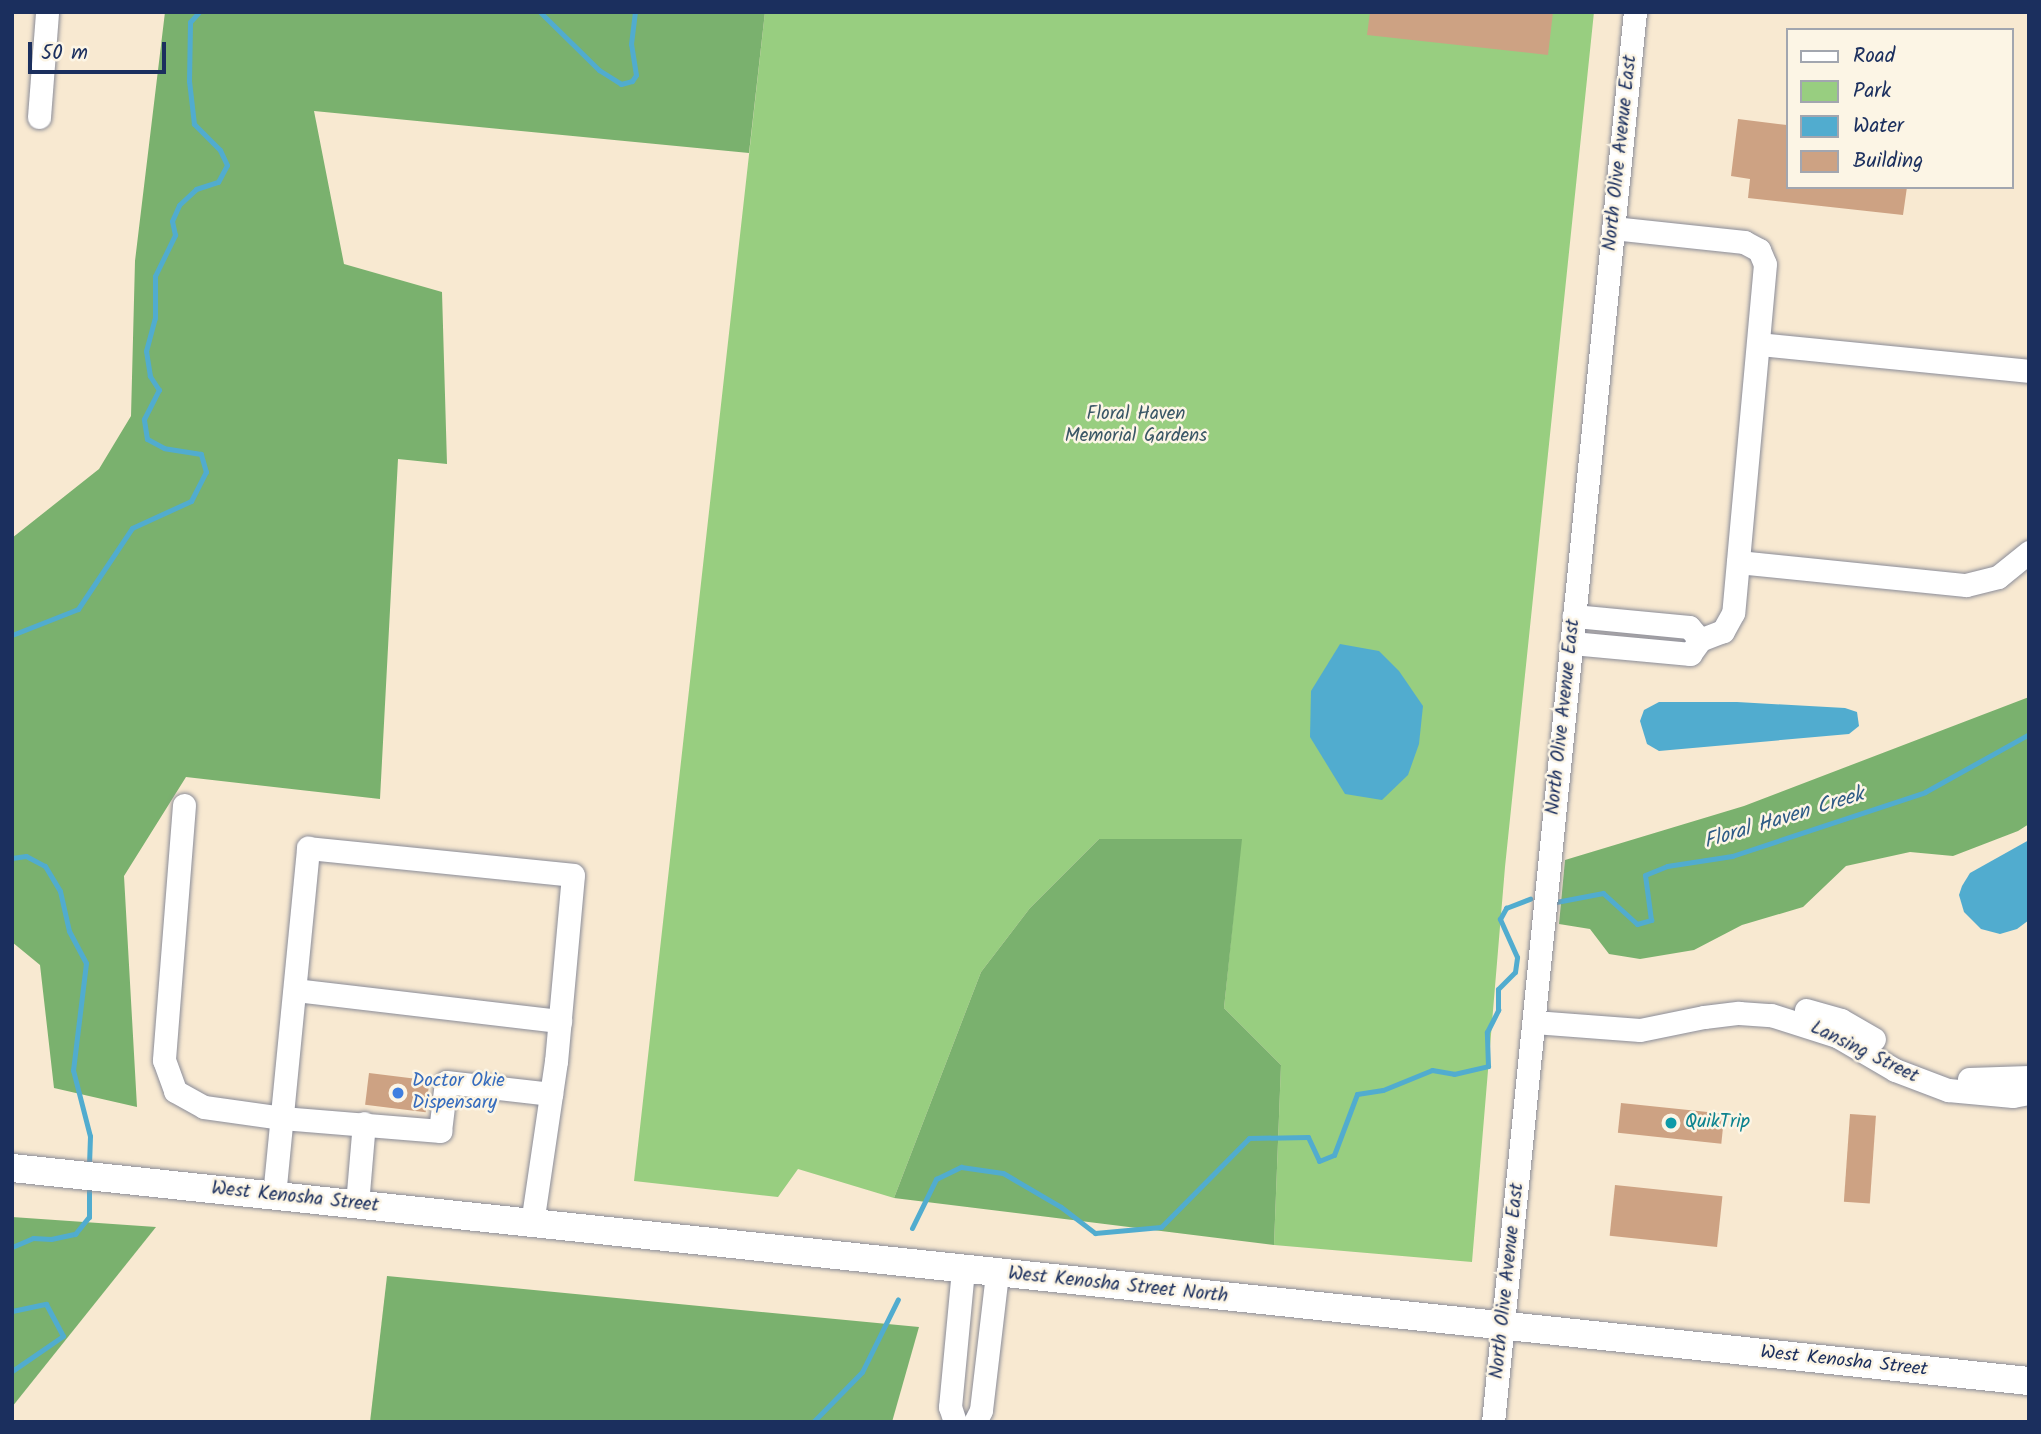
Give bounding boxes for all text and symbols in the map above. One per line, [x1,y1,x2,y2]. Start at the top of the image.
scale bar [32,28,170,72]
legend [1786,28,2013,189]
text: 50 m [41,37,88,70]
text: Road [1853,40,1895,73]
street label: North Olive Avenue East [1599,54,1643,252]
text: Park [1853,75,1891,108]
text: Water [1853,110,1904,143]
text: Building [1853,145,1923,178]
park label: Floral Haven Memorial Gardens [1065,404,1207,448]
street label: North Olive Avenue East [1542,618,1586,816]
water label: Floral Haven Creek [1701,783,1867,855]
street label: Lansing Street [1806,1017,1922,1089]
place label: Doctor Okie Dispensary [412,1071,505,1115]
marker: Doctor Okie Dispensary [390,1085,406,1101]
place label: QuikTrip [1685,1112,1750,1134]
marker: QuikTrip [1663,1115,1679,1131]
street label: West Kenosha Street [210,1178,380,1218]
street label: North Olive Avenue East [1486,1182,1530,1380]
street label: West Kenosha Street North [1007,1263,1229,1309]
street label: West Kenosha Street [1759,1342,1929,1382]

